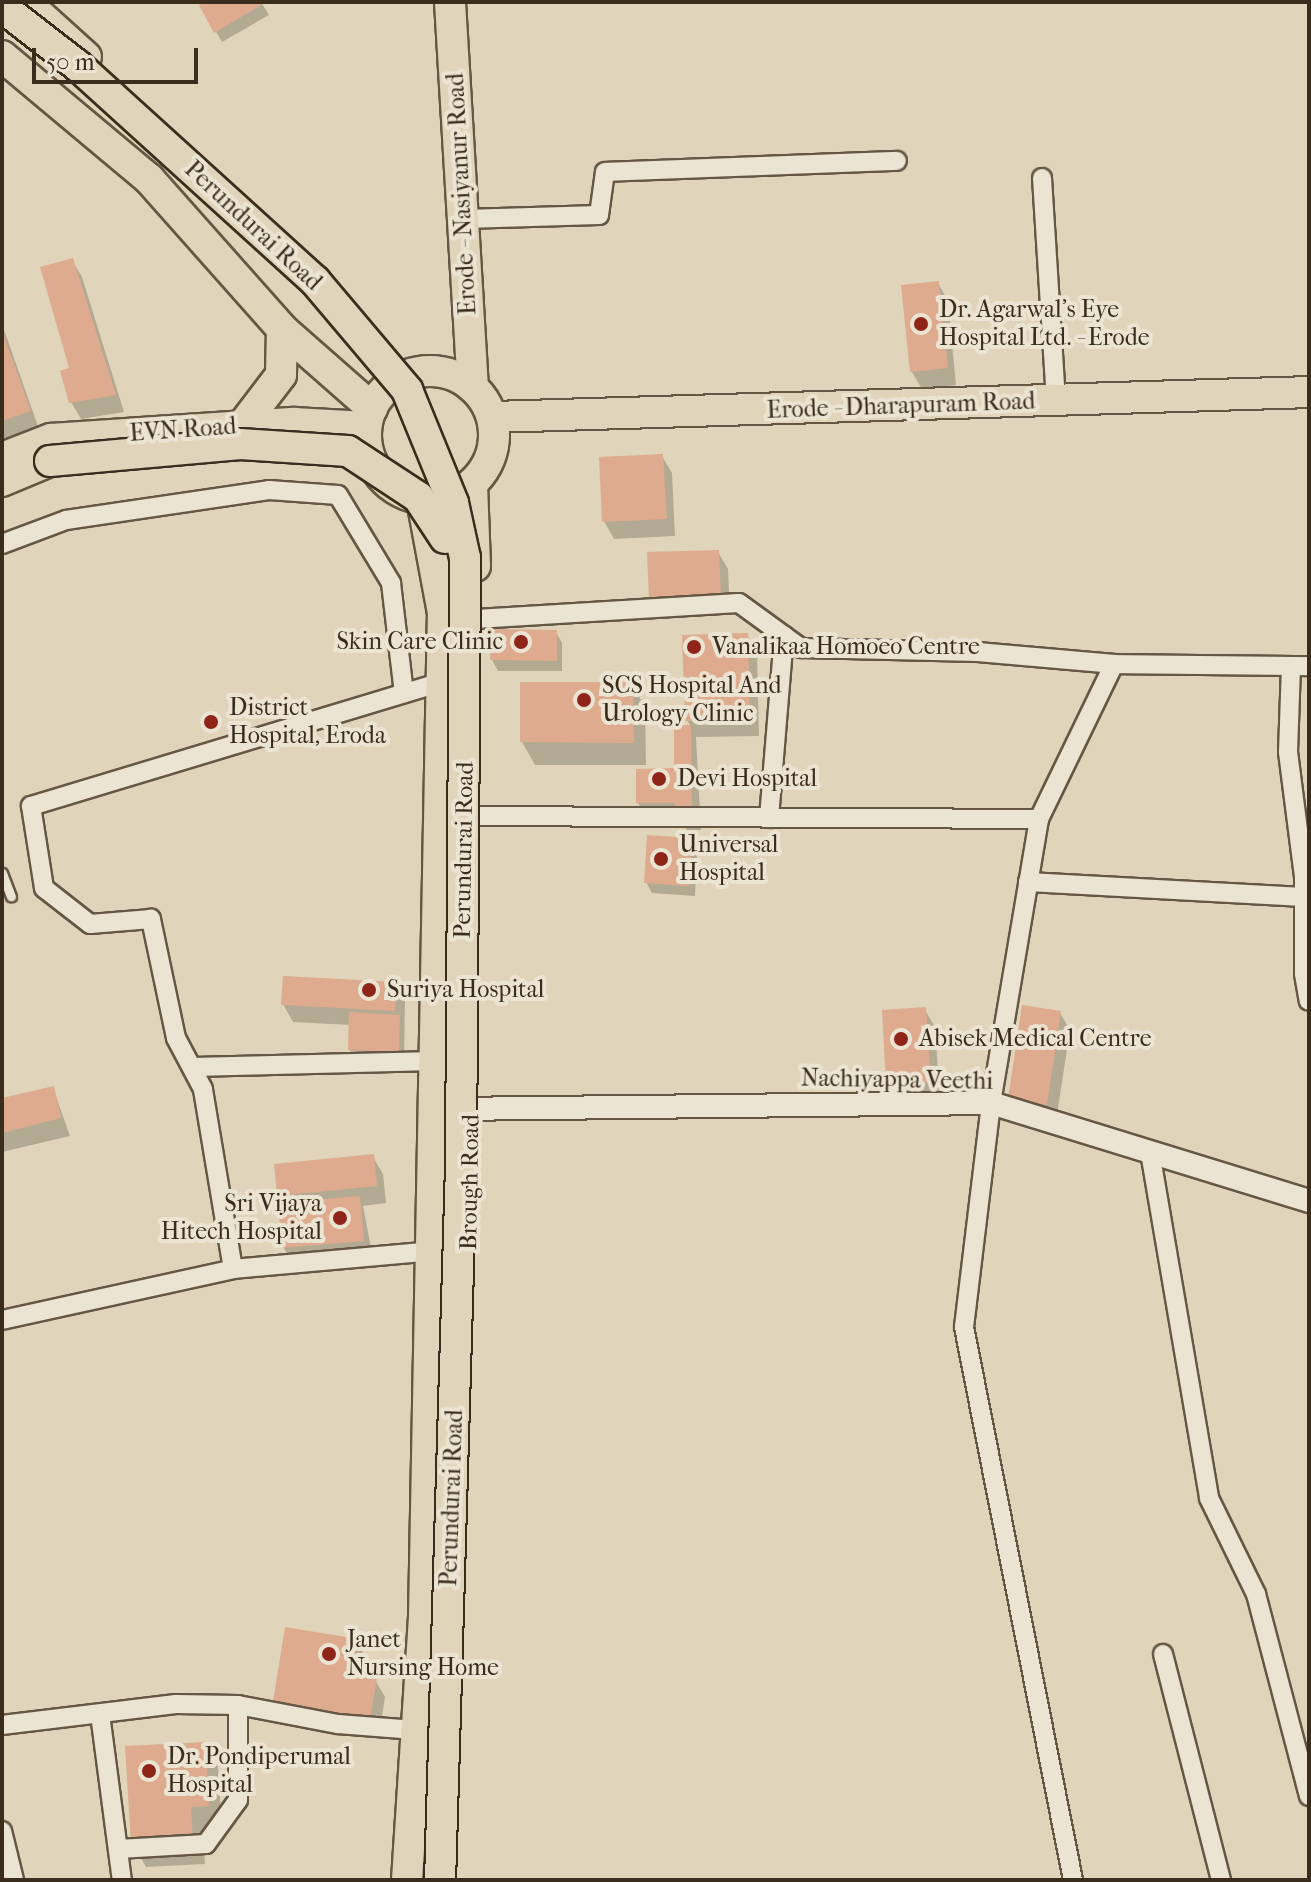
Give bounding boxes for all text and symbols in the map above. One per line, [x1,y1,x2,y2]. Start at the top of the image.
scale bar [36,32,202,82]
text: 50 m [46,48,95,76]
street label: Erode - Nasiyanur Road [441,72,483,316]
street label: Perundurai Road [178,155,328,297]
place label: Dr. Agarwal's Eye Hospital Ltd. - Erode [939,296,1150,352]
marker: Dr. Agarwal's Eye Hospital Ltd. - Erode [910,313,932,335]
street label: Erode - Dharapuram Road [766,387,1036,425]
street label: EVN Road [129,412,237,448]
place label: Skin Care Clinic [336,628,503,656]
marker: Skin Care Clinic [510,631,532,653]
place label: Vanalikaa Homoeo Centre [712,633,980,661]
marker: Vanalikaa Homoeo Centre [683,636,705,658]
place label: SCS Hospital And Urology Clinic [602,672,782,728]
marker: SCS Hospital And Urology Clinic [573,689,595,711]
place label: District Hospital, Eroda [229,694,386,750]
marker: District Hospital, Eroda [200,711,222,733]
street label: Perundurai Road [448,761,480,939]
place label: Devi Hospital [677,765,817,793]
marker: Devi Hospital [648,768,670,790]
place label: Universal Hospital [679,831,779,887]
marker: Universal Hospital [650,848,672,870]
place label: Suriya Hospital [387,976,544,1004]
marker: Suriya Hospital [358,979,380,1001]
place label: Abisek Medical Centre [919,1025,1152,1053]
marker: Abisek Medical Centre [890,1028,912,1050]
street label: Nachiyappa Veethi [801,1064,993,1096]
street label: Brough Road [454,1114,486,1250]
place label: Sri Vijaya Hitech Hospital [161,1190,322,1246]
marker: Sri Vijaya Hitech Hospital [329,1207,351,1229]
street label: Perundurai Road [435,1409,469,1587]
place label: Janet Nursing Home [347,1626,499,1682]
marker: Janet Nursing Home [318,1643,340,1665]
place label: Dr. Pondiperumal Hospital [167,1743,351,1799]
marker: Dr. Pondiperumal Hospital [138,1760,160,1782]

